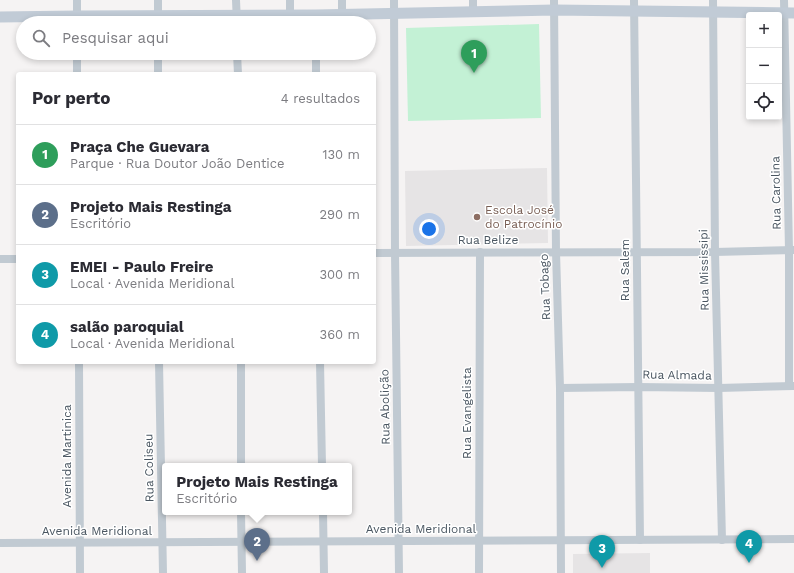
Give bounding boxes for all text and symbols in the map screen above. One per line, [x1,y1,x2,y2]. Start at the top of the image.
map controls [746,12,782,120]
button: + [746,12,782,48]
search box [16,16,376,60]
icon: search [30,27,52,49]
text: Pesquisar aqui [62,29,169,47]
pin: 1 [461,40,487,73]
button: − [746,48,782,84]
button: locate [746,84,782,120]
text: Por perto [32,88,110,108]
text: 4 resultados [281,91,360,106]
text: Praça Che Guevara [70,138,209,156]
text: 1 [42,147,48,162]
text: 130 m [322,147,360,162]
text: Parque · Rua Doutor João Dentice [70,156,285,171]
street label: Rua Carolina [768,156,784,230]
text: Projeto Mais Restinga [70,198,231,216]
place label: Escola José do Patrocínio [485,203,562,231]
text: 2 [41,207,49,222]
text: 290 m [319,207,360,222]
marker: Escola José do Patrocínio [472,212,482,222]
text: Escritório [70,216,131,231]
your location [419,219,439,239]
street label: Rua Mississipi [696,229,712,311]
street label: Rua Belize [458,233,518,247]
street label: Rua Salem [618,239,632,301]
street label: Rua Tobago [537,253,553,321]
text: EMEI - Paulo Freire [70,258,213,276]
text: 3 [41,267,49,282]
text: 300 m [319,267,360,282]
text: Local · Avenida Meridional [70,276,234,291]
text: salão paroquial [70,318,184,336]
text: 4 [41,327,49,342]
text: 360 m [320,327,360,342]
text: Local · Avenida Meridional [70,336,234,351]
street label: Rua Evangelista [460,367,474,459]
street label: Rua Almada [642,367,712,383]
street label: Rua Abolição [377,369,393,445]
street label: Avenida Martinica [60,404,74,508]
street label: Rua Coliseu [141,433,157,503]
popup [162,463,352,515]
text: Projeto Mais Restinga [176,473,338,491]
text: Escritório [176,491,237,506]
street label: Avenida Meridional [366,522,477,536]
street label: Avenida Meridional [42,524,153,538]
pin: 2 [244,528,270,561]
pin: 4 [736,530,762,563]
pin: 3 [589,535,615,568]

